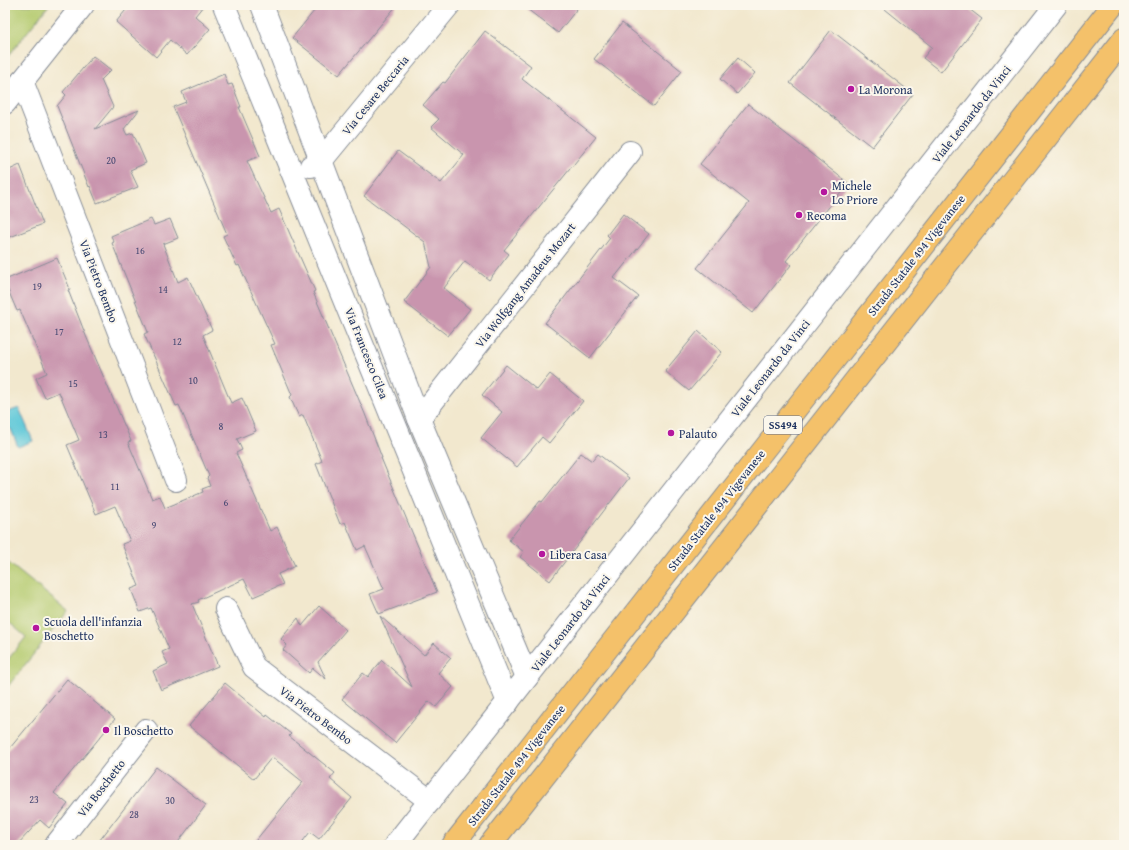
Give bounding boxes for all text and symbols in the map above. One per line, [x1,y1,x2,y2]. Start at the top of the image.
street label: Via Cesare Beccaria [338,51,413,138]
street label: Viale Leonardo da Vinci [927,61,1015,166]
place label: La Morona [859,81,913,98]
marker: La Morona [846,84,856,94]
house number: 20 [106,153,116,168]
place label: Michele Lo Priore [832,177,878,208]
marker: Michele Lo Priore [819,187,829,197]
street label: Strada Statale 494 Vigevanese [863,191,969,319]
place label: Recoma [807,207,847,224]
marker: Recoma [794,210,804,220]
street label: Via Wolfgang Amadeus Mozart [471,218,580,351]
street label: Via Pietro Bembo [75,237,123,325]
house number: 16 [135,243,145,258]
house number: 19 [32,279,42,294]
house number: 14 [158,282,168,297]
street label: Via Francesco Cilea [341,305,393,401]
street label: Viale Leonardo da Vinci [726,315,814,420]
house number: 17 [54,324,64,339]
house number: 12 [172,334,182,349]
house number: 10 [188,373,198,388]
house number: 15 [68,376,78,391]
road number: SS494 [764,416,802,434]
house number: 8 [219,419,224,434]
place label: Palauto [679,425,717,442]
house number: 13 [98,427,108,442]
marker: Palauto [666,428,676,438]
street label: Strada Statale 494 Vigevanese [663,446,769,574]
house number: 11 [110,479,120,494]
house number: 6 [224,495,229,510]
house number: 9 [152,518,157,533]
place label: Libera Casa [550,546,607,563]
marker: Libera Casa [537,549,547,559]
street label: Viale Leonardo da Vinci [526,570,614,675]
place label: Scuola dell'infanzia Boschetto [44,613,142,644]
marker: Scuola dell'infanzia Boschetto [31,623,41,633]
street label: Via Pietro Bembo [276,682,356,748]
street label: Strada Statale 494 Vigevanese [463,701,569,829]
place label: Il Boschetto [114,722,174,739]
marker: Il Boschetto [101,725,111,735]
street label: Via Boschetto [73,755,129,821]
house number: 23 [29,792,39,807]
house number: 30 [165,793,175,808]
house number: 28 [129,807,139,822]

